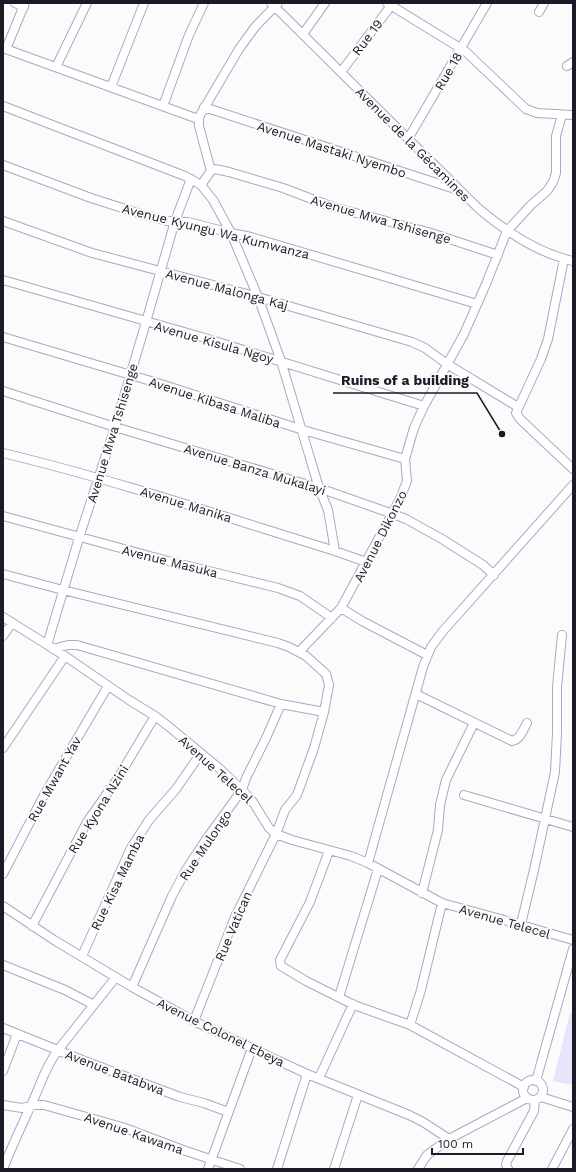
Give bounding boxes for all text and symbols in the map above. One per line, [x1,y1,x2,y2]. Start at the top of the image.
street label: Rue 19 [349,16,386,58]
street label: Rue 18 [432,50,465,93]
street label: Avenue de la Gécamines [352,84,473,205]
street label: Avenue Mastaki Nyembo [255,118,408,181]
street label: Avenue Mwa Tshisenge [309,192,453,247]
street label: Avenue Kyungu Wa Kumwanza [121,201,312,262]
street label: Avenue Malonga Kaj [164,266,290,313]
street label: Avenue Kisula Ngoy [152,318,276,367]
street label: Avenue Mwa Tshisenge [84,362,141,505]
callout: Ruins of a building [333,367,477,393]
text: Ruins of a building [341,372,469,388]
street label: Avenue Kibasa Maliba [147,374,283,431]
street label: Avenue Banza Mukalayi [182,441,328,498]
street label: Avenue Manika [138,483,234,526]
street label: Avenue Dikonzo [351,488,410,585]
street label: Avenue Masuka [120,542,220,581]
street label: Avenue Telecel [176,732,256,806]
street label: Rue Mwant Yav [25,734,84,824]
street label: Rue Kyona Nzini [65,762,132,856]
street label: Rue Mulongo [176,807,235,883]
street label: Rue Kisa Mamba [88,831,147,933]
street label: Rue Vatican [212,889,255,963]
street label: Avenue Telecel [458,901,552,942]
street label: Avenue Colonel Ebeya [155,995,288,1070]
street label: Avenue Batabwa [63,1047,167,1098]
street label: Avenue Kawama [82,1109,186,1158]
scale bar [432,1130,523,1156]
text: 100 m [438,1137,473,1151]

